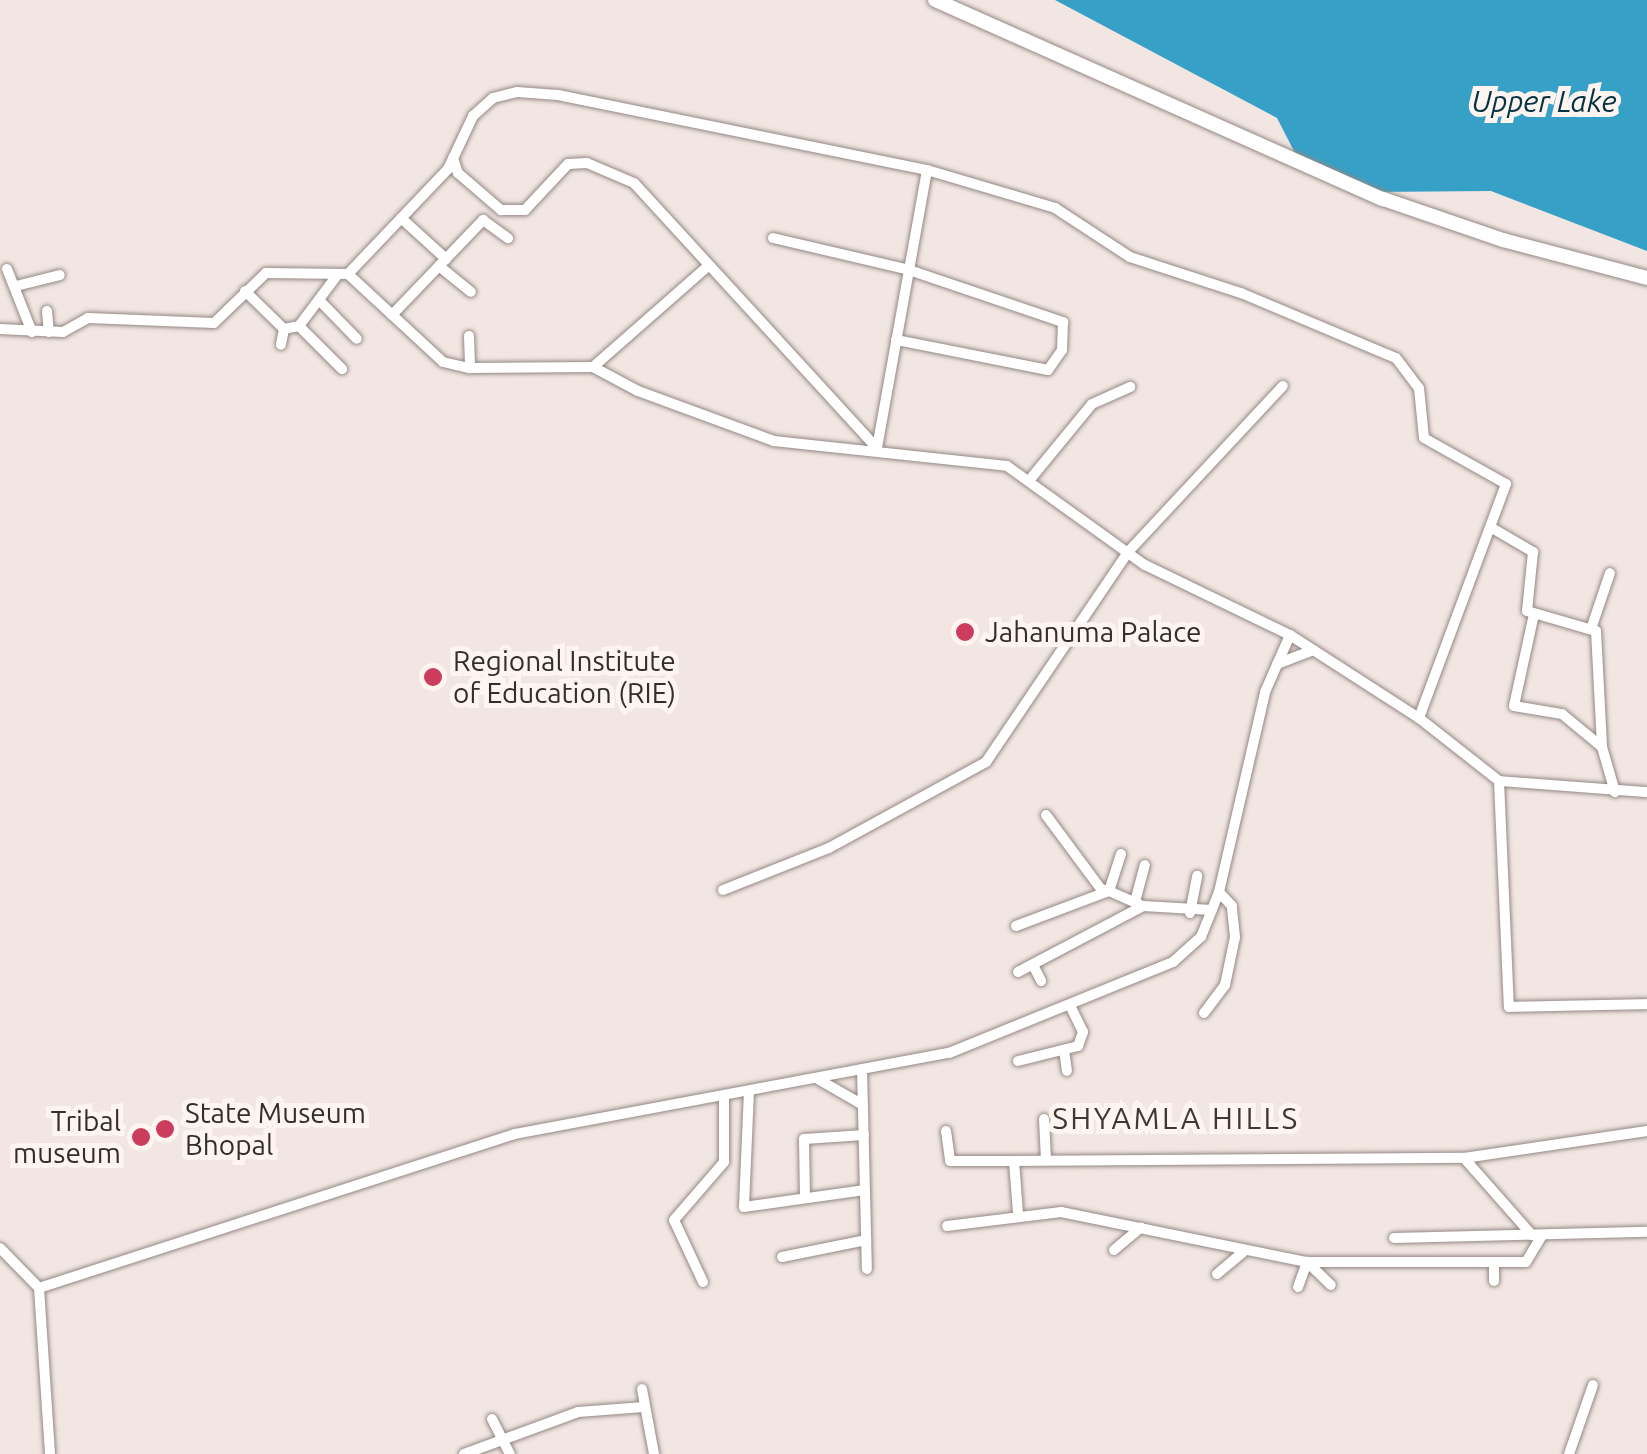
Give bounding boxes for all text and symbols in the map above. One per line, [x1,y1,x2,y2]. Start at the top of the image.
water label: Upper Lake [1471,83,1617,119]
place label: Jahanuma Palace [985,615,1202,649]
marker: Jahanuma Palace [954,621,976,643]
place label: Regional Institute of Education (RIE) [453,644,676,710]
marker: Regional Institute of Education (RIE) [422,666,444,688]
place label: State Museum Bhopal [185,1096,366,1162]
district label: SHYAMLA HILLS [1052,1100,1300,1136]
place label: Tribal museum [13,1104,121,1170]
marker: State Museum Bhopal [154,1118,176,1140]
marker: Tribal museum [130,1126,152,1148]

